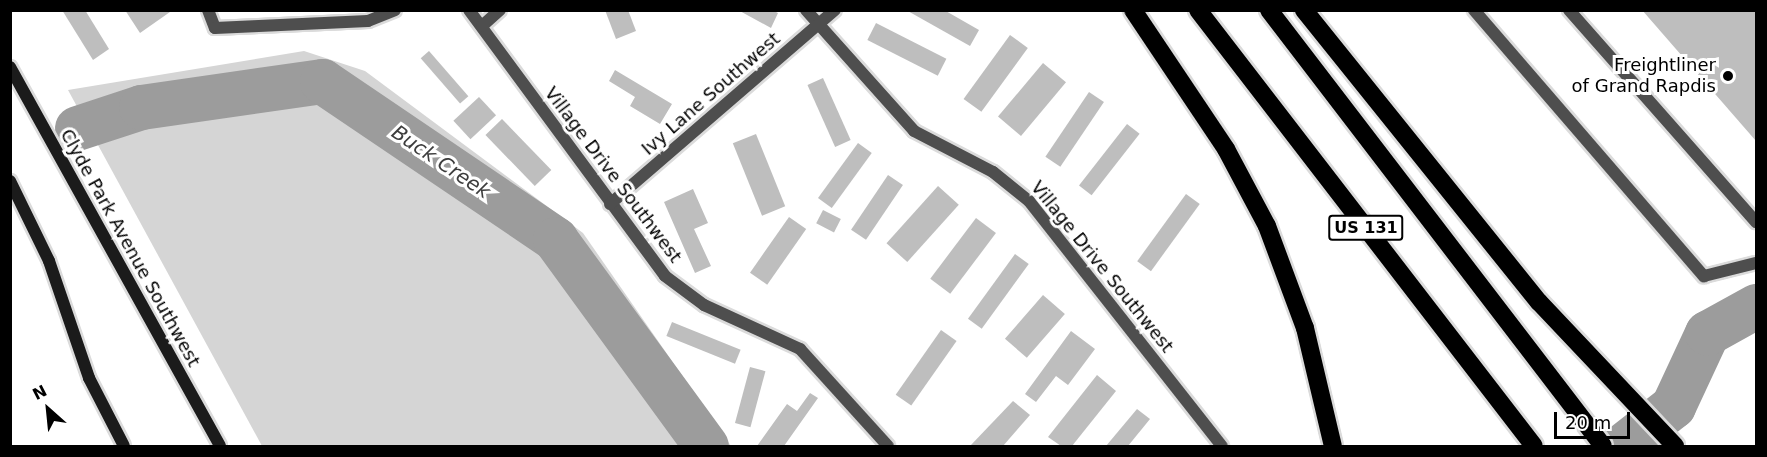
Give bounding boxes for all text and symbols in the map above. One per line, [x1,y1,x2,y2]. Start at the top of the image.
street label: Ivy Lane Southwest [637,28,785,160]
place label: Freightliner of Grand Rapdis [1572,55,1716,98]
marker: Freightliner of Grand Rapdis [1721,69,1735,83]
street label: Village Drive Southwest [540,83,686,267]
water label: Buck Creek [387,120,495,204]
street label: Clyde Park Avenue Southwest [56,125,204,371]
street label: Village Drive Southwest [1026,177,1178,357]
road number: US 131 [1327,215,1405,241]
north arrow [18,379,78,439]
text: N [29,381,50,404]
scale bar [1557,400,1634,438]
text: 20 m [1565,412,1611,433]

